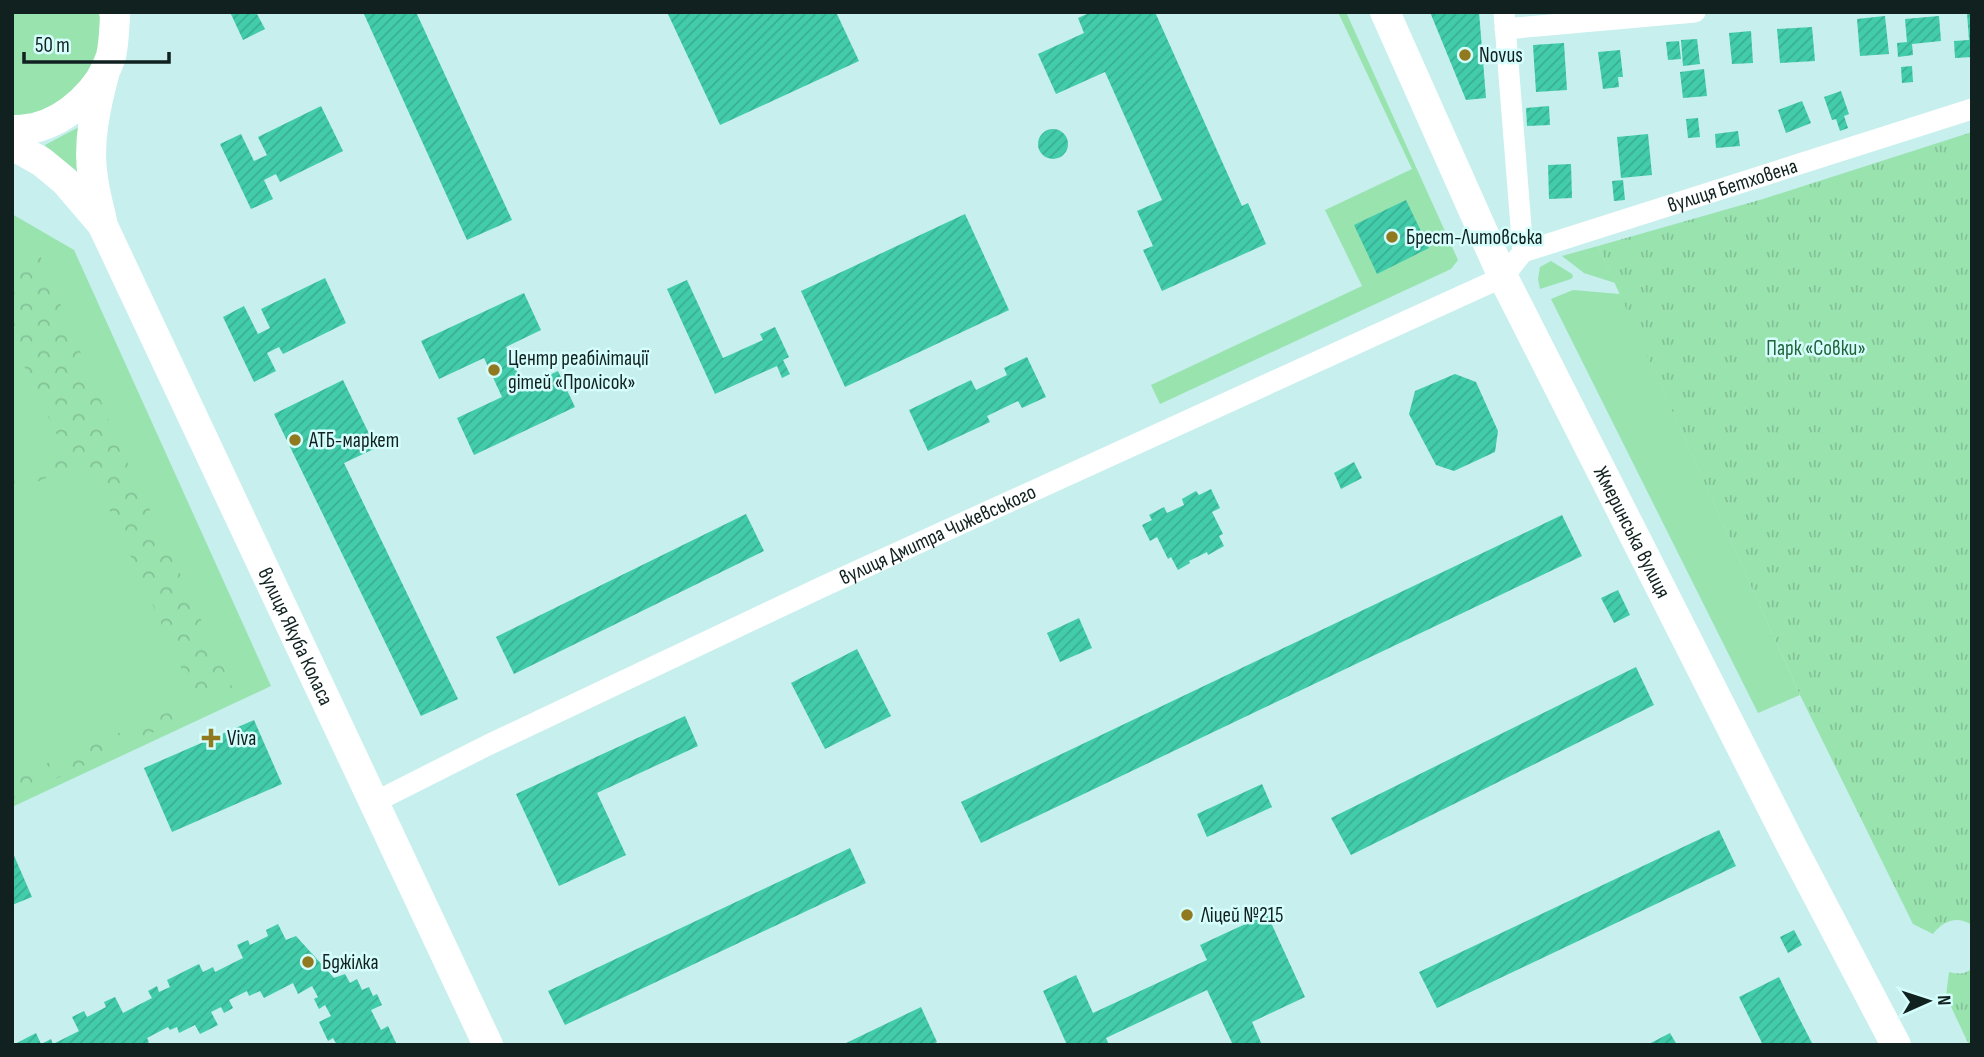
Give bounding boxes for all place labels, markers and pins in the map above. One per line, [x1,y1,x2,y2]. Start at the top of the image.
place label: Novus [1479,43,1523,68]
marker: Novus [1457,47,1473,63]
place label: Брест-Литовська [1406,225,1543,250]
marker: Брест-Литовська [1384,229,1400,245]
place label: Центр реабілітації дітей «Пролісок» [508,346,650,395]
marker: Центр реабілітації дітей «Пролісок» [486,362,502,378]
place label: АТБ-маркет [308,428,399,453]
marker: АТБ-маркет [287,432,303,448]
place label: Viva [227,726,256,751]
marker: Viva [201,728,221,748]
place label: Ліцей №215 [1200,903,1283,928]
marker: Ліцей №215 [1179,907,1195,923]
place label: Бджілка [322,950,378,975]
marker: Бджілка [300,954,316,970]

